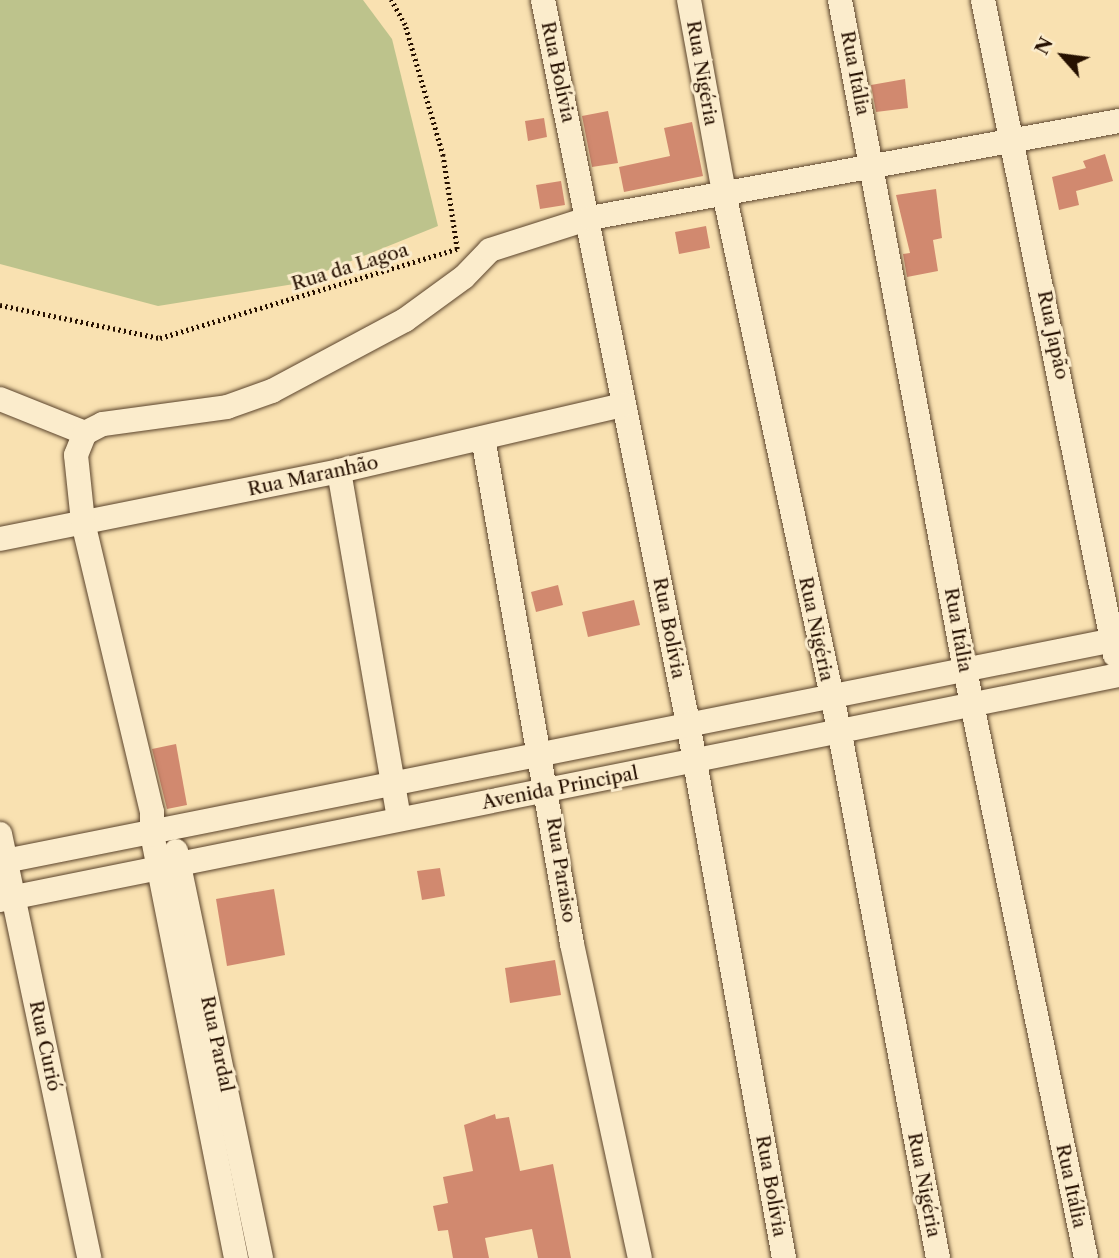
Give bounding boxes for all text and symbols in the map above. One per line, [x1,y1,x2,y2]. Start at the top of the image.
street label: Rua Bolívia [536,19,580,125]
street label: Rua Nigéria [682,19,722,127]
north arrow [1028,21,1098,91]
street label: Rua Itália [836,29,874,117]
text: N [1030,33,1058,59]
street label: Rua da Lagoa [289,238,411,296]
street label: Rua Japão [1032,288,1074,382]
street label: Rua Maranhão [246,451,380,501]
street label: Rua Bolívia [648,575,690,681]
street label: Rua Nigéria [794,575,838,683]
street label: Rua Itália [939,586,977,674]
street label: Avenida Principal [480,762,640,814]
street label: Rua Paraiso [541,816,581,924]
street label: Rua Pardal [196,994,238,1094]
street label: Rua Curió [24,998,66,1094]
street label: Rua Nigéria [903,1131,945,1239]
street label: Rua Bolívia [751,1133,791,1239]
street label: Rua Itália [1051,1142,1091,1230]

